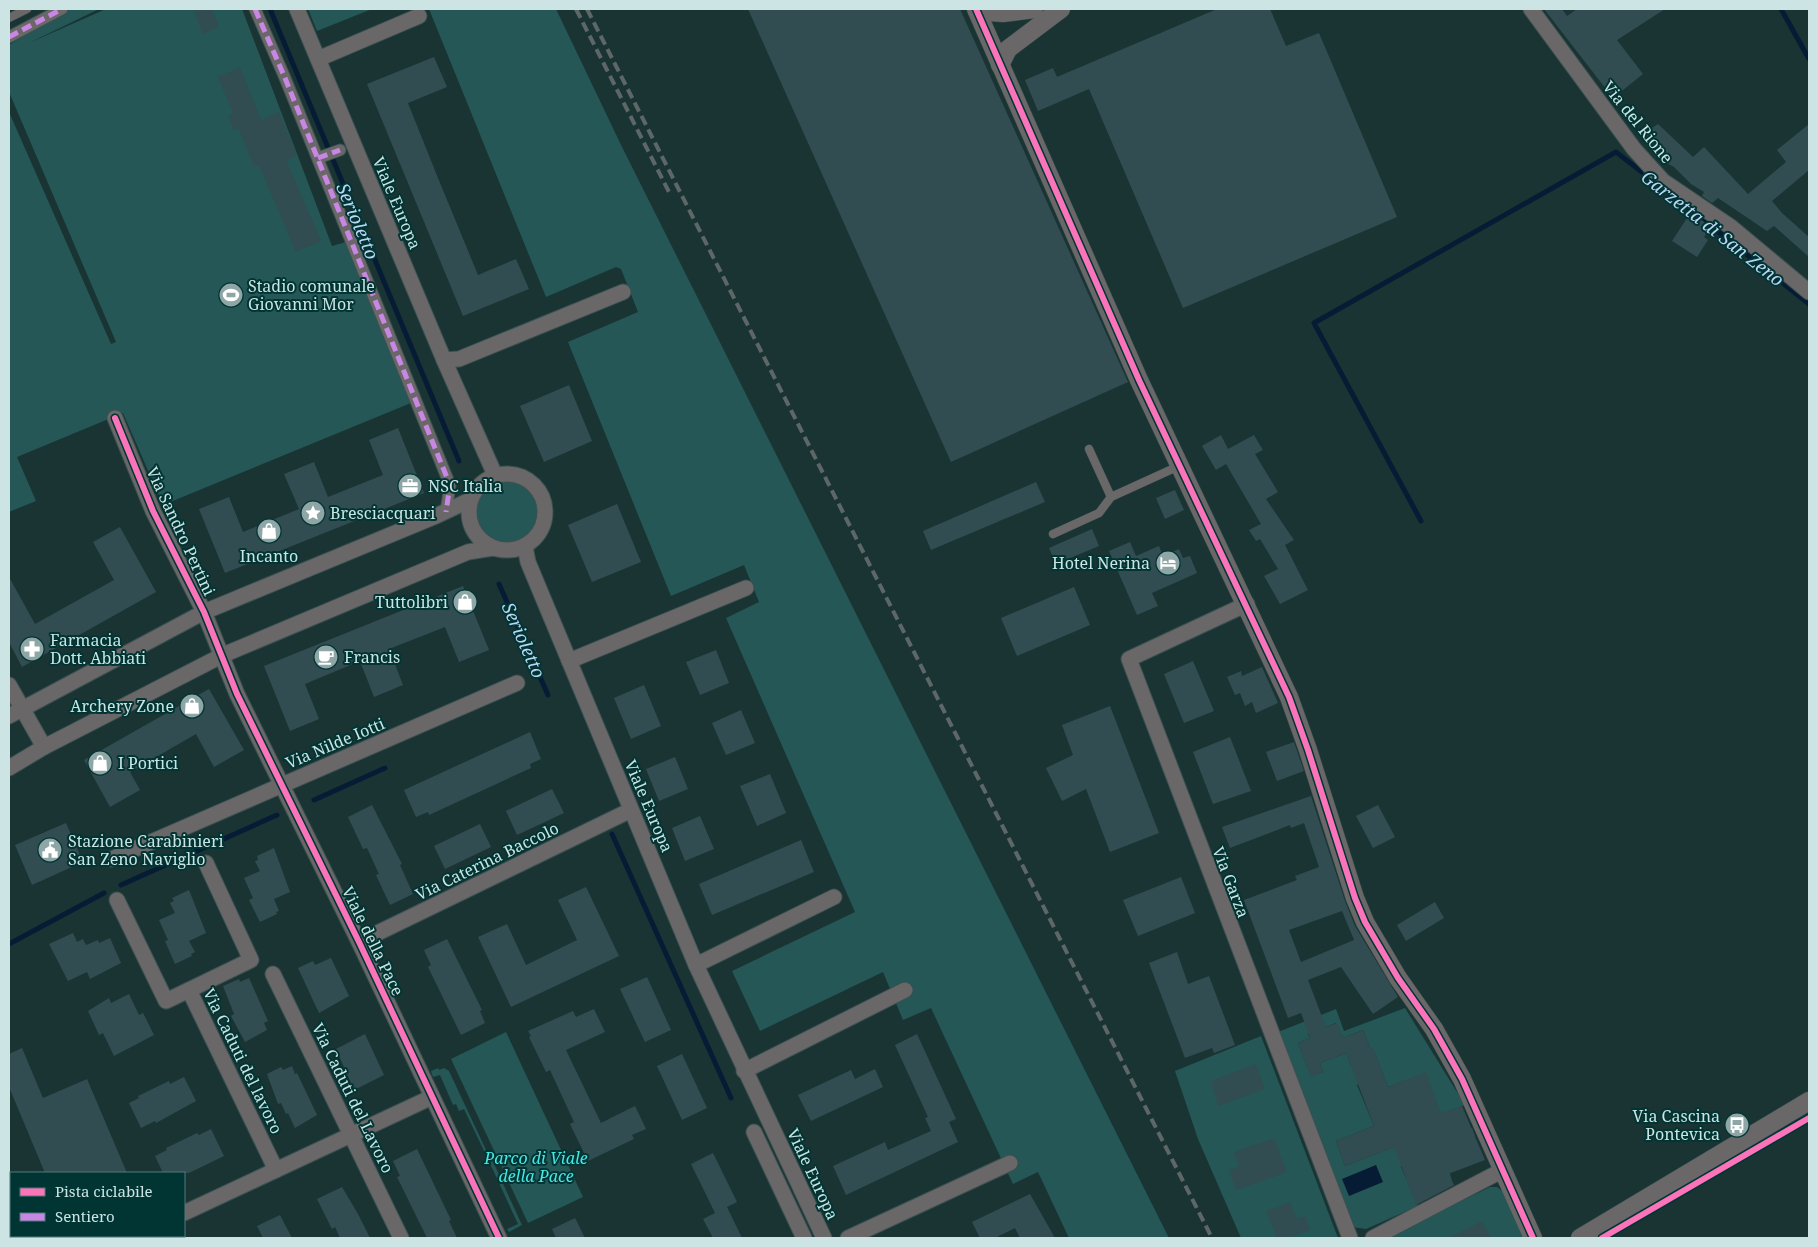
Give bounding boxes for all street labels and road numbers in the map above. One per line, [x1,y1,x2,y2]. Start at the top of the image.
street label: Via del Rione [1598,76,1678,168]
street label: Viale Europa [368,153,426,253]
street label: Via Sandro Pertini [141,463,221,599]
street label: Via Nilde Iotti [282,712,388,774]
street label: Viale Europa [620,756,678,856]
street label: Via Caterina Baccolo [412,817,562,905]
street label: Via Garza [1207,843,1255,921]
street label: Viale della Pace [337,883,409,999]
street label: Via Caduti del lavoro [198,984,288,1138]
street label: Via Caduti del Lavoro [307,1019,399,1177]
street label: Viale Europa [782,1125,844,1223]

